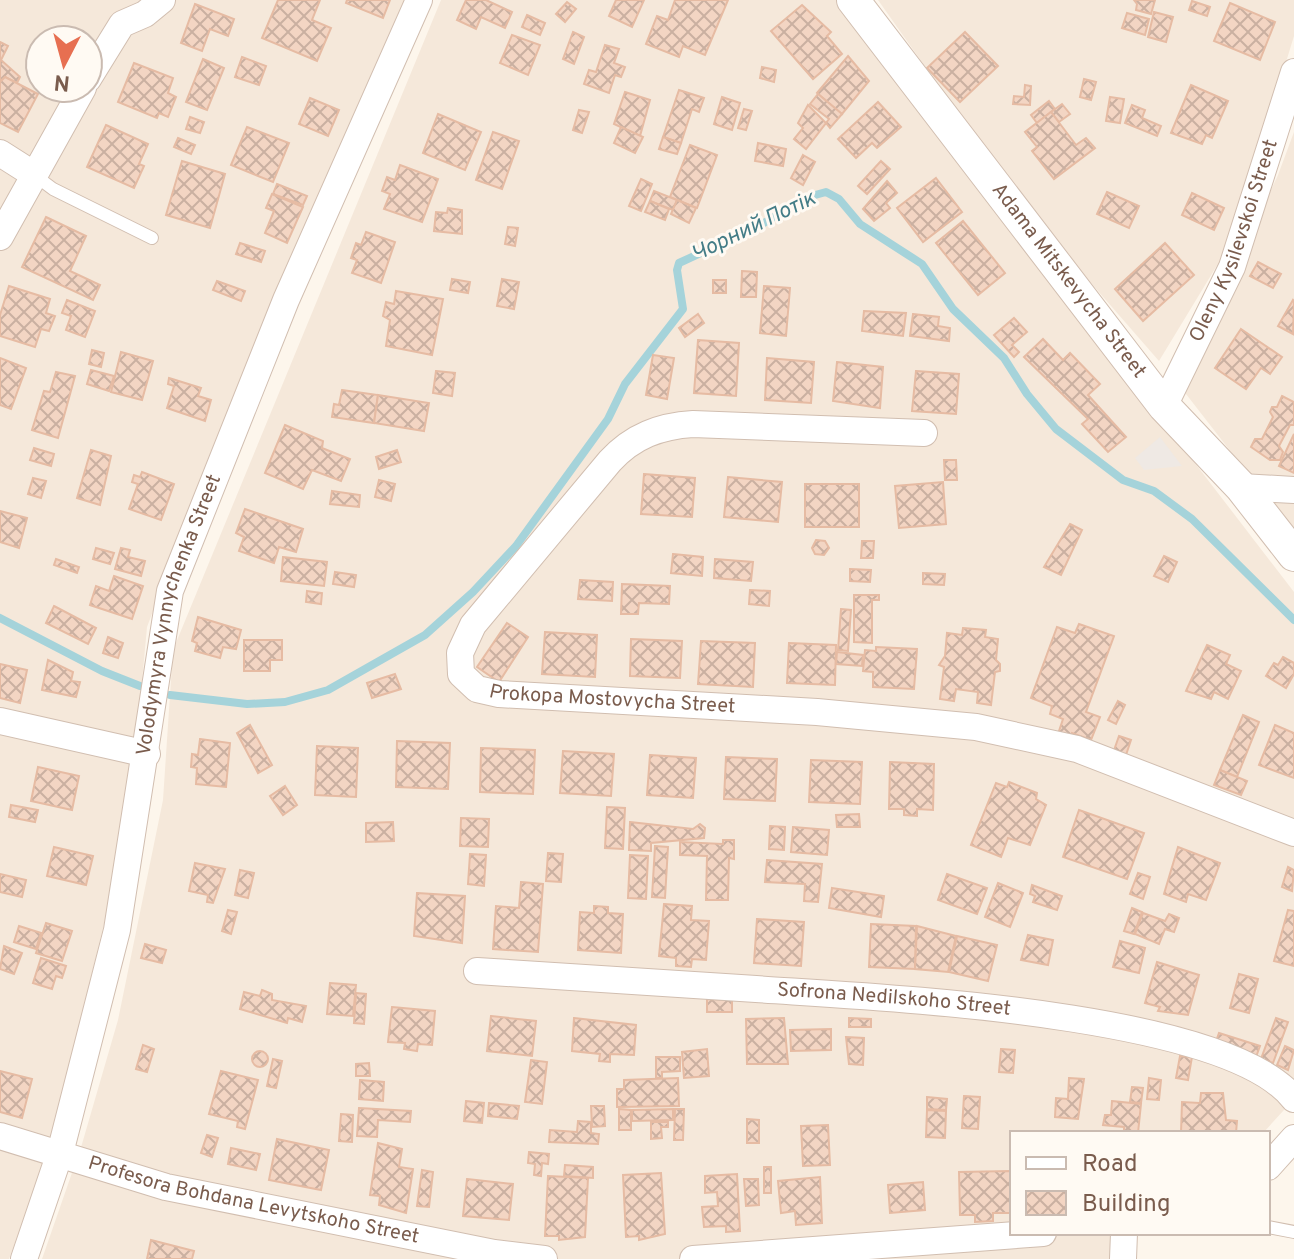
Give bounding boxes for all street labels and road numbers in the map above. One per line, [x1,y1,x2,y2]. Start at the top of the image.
street label: Oleny Kysilevskoi Street [1184,136,1285,347]
street label: Adama Mitskevycha Street [985,178,1151,384]
street label: Volodymyra Vynnychenka Street [131,471,228,758]
street label: Prokopa Mostovycha Street [486,679,736,720]
street label: Sofrona Nedilskoho Street [776,977,1012,1023]
street label: Profesora Bohdana Levytskoho Street [85,1151,421,1251]

